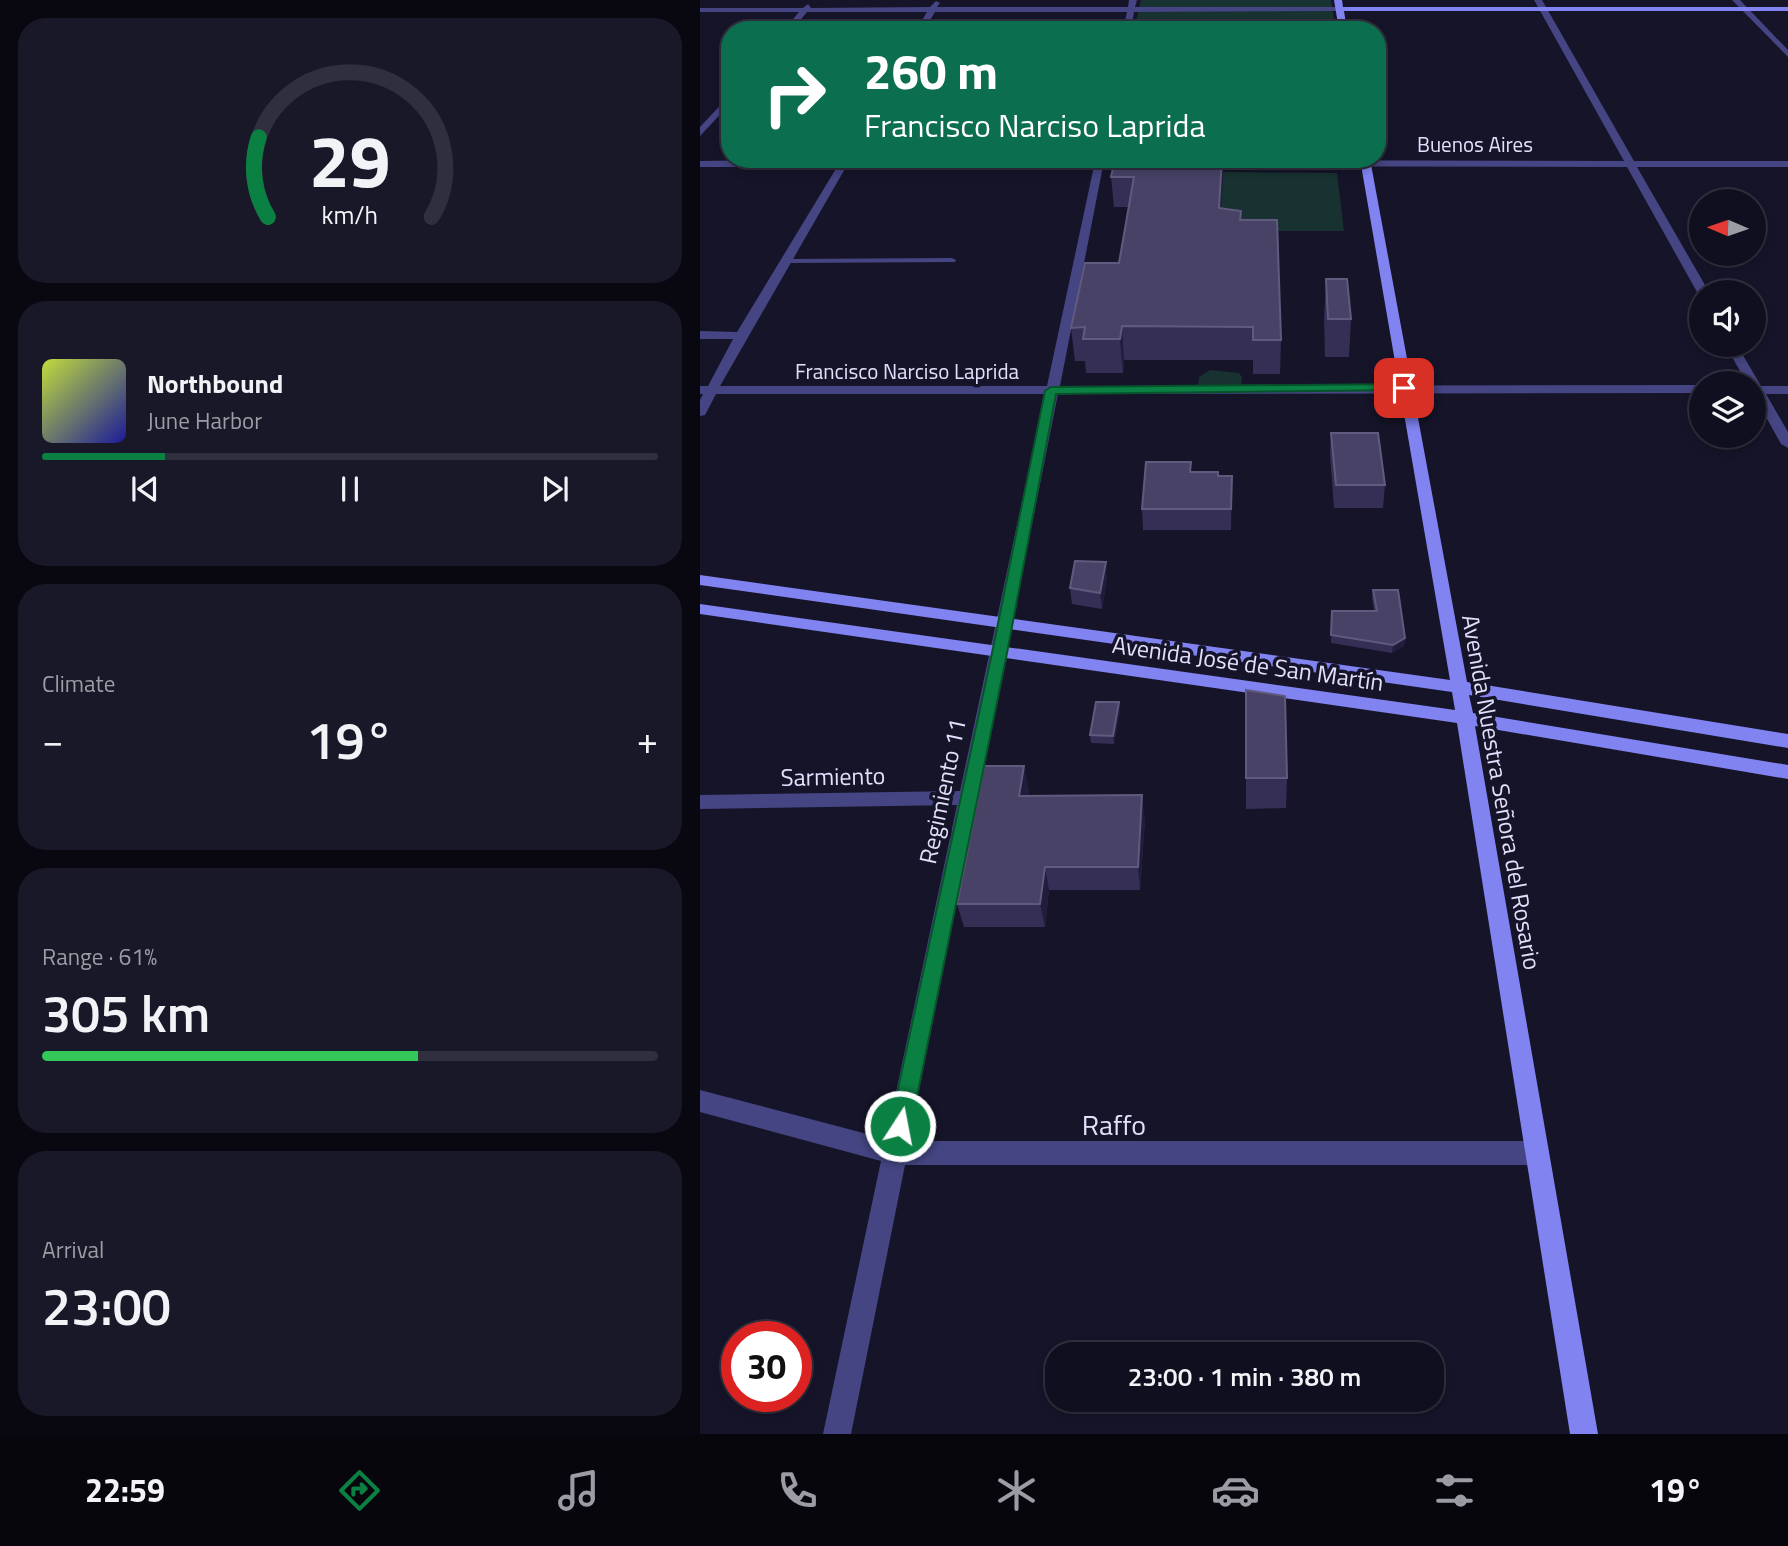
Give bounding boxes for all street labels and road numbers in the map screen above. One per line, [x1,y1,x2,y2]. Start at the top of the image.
street label: Buenos Aires [1417,128,1533,160]
street label: Francisco Narciso Laprida [795,355,1020,387]
street label: Avenida Nuestra Señora del Rosario [1453,611,1551,973]
street label: Avenida José de San Martín [1110,626,1386,700]
street label: Regimiento 11 [909,715,975,867]
street label: Sarmiento [780,757,886,795]
street label: Raffo [1082,1103,1146,1146]

